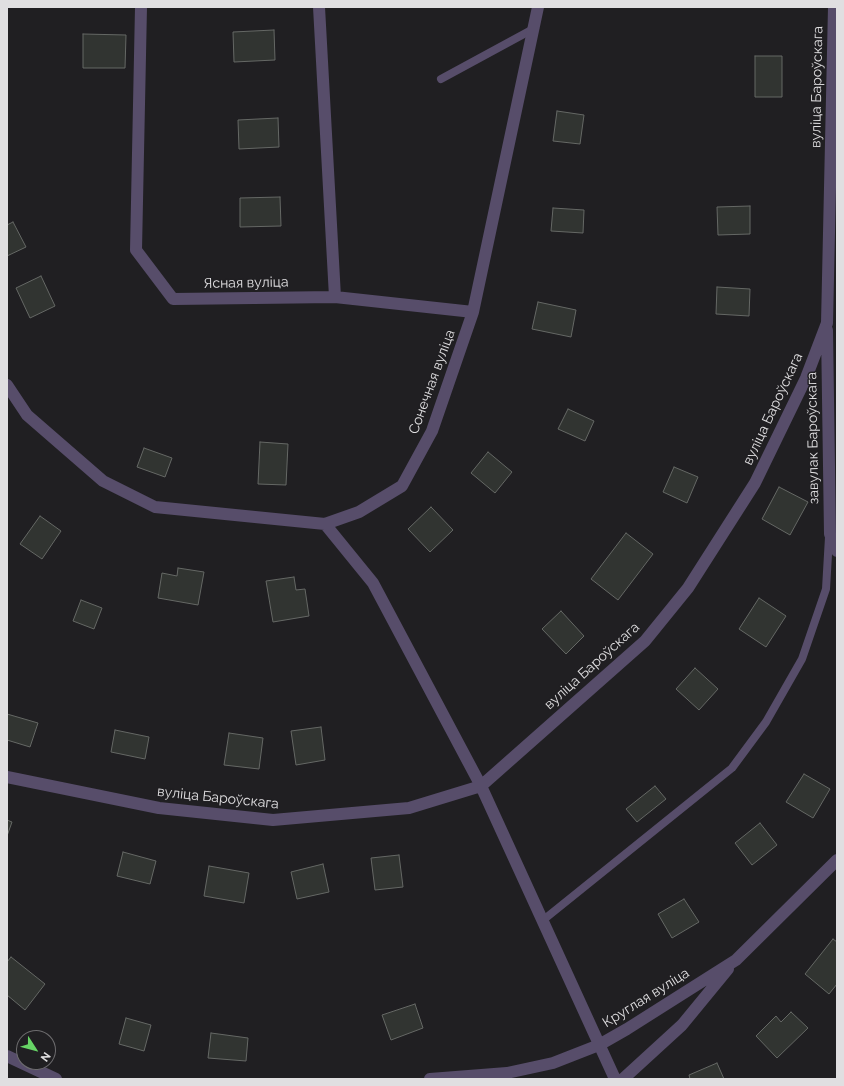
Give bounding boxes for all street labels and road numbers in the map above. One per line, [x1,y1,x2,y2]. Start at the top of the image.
street label: вуліца Бароўскага [808,26,826,148]
street label: Ясная вуліца [203,274,289,292]
street label: Сонечная вуліца [405,327,459,437]
street label: вуліца Бароўскага [740,350,806,468]
street label: завулак Бароўскага [803,372,823,504]
street label: вуліца Бароўскага [541,619,643,713]
street label: вуліца Бароўскага [156,783,280,813]
street label: Круглая вуліца [600,965,692,1031]

